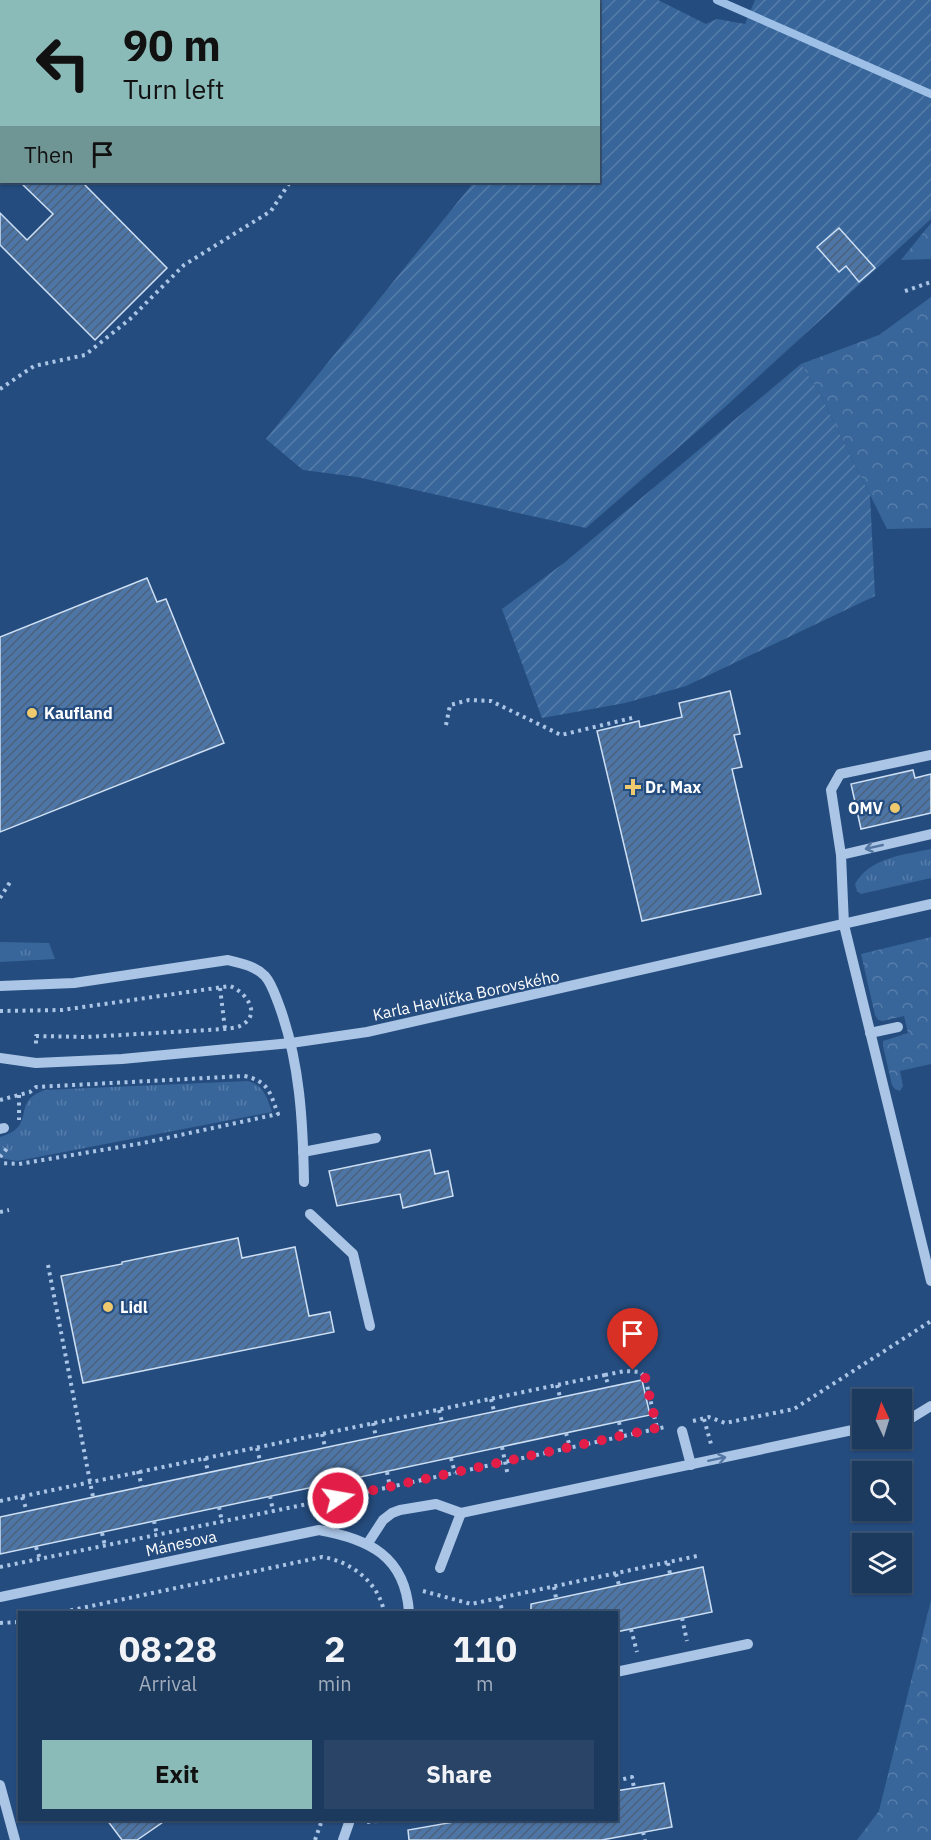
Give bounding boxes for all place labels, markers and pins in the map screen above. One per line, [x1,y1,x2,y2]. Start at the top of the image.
place label: Kaufland [44,703,113,723]
marker: Kaufland [25,706,39,720]
place label: Dr. Max [645,777,701,797]
marker: Dr. Max [626,780,640,794]
place label: OMV [848,798,884,818]
marker: OMV [888,801,902,815]
place label: Lidl [120,1297,148,1317]
marker: Lidl [101,1300,115,1314]
pin [607,1308,658,1370]

